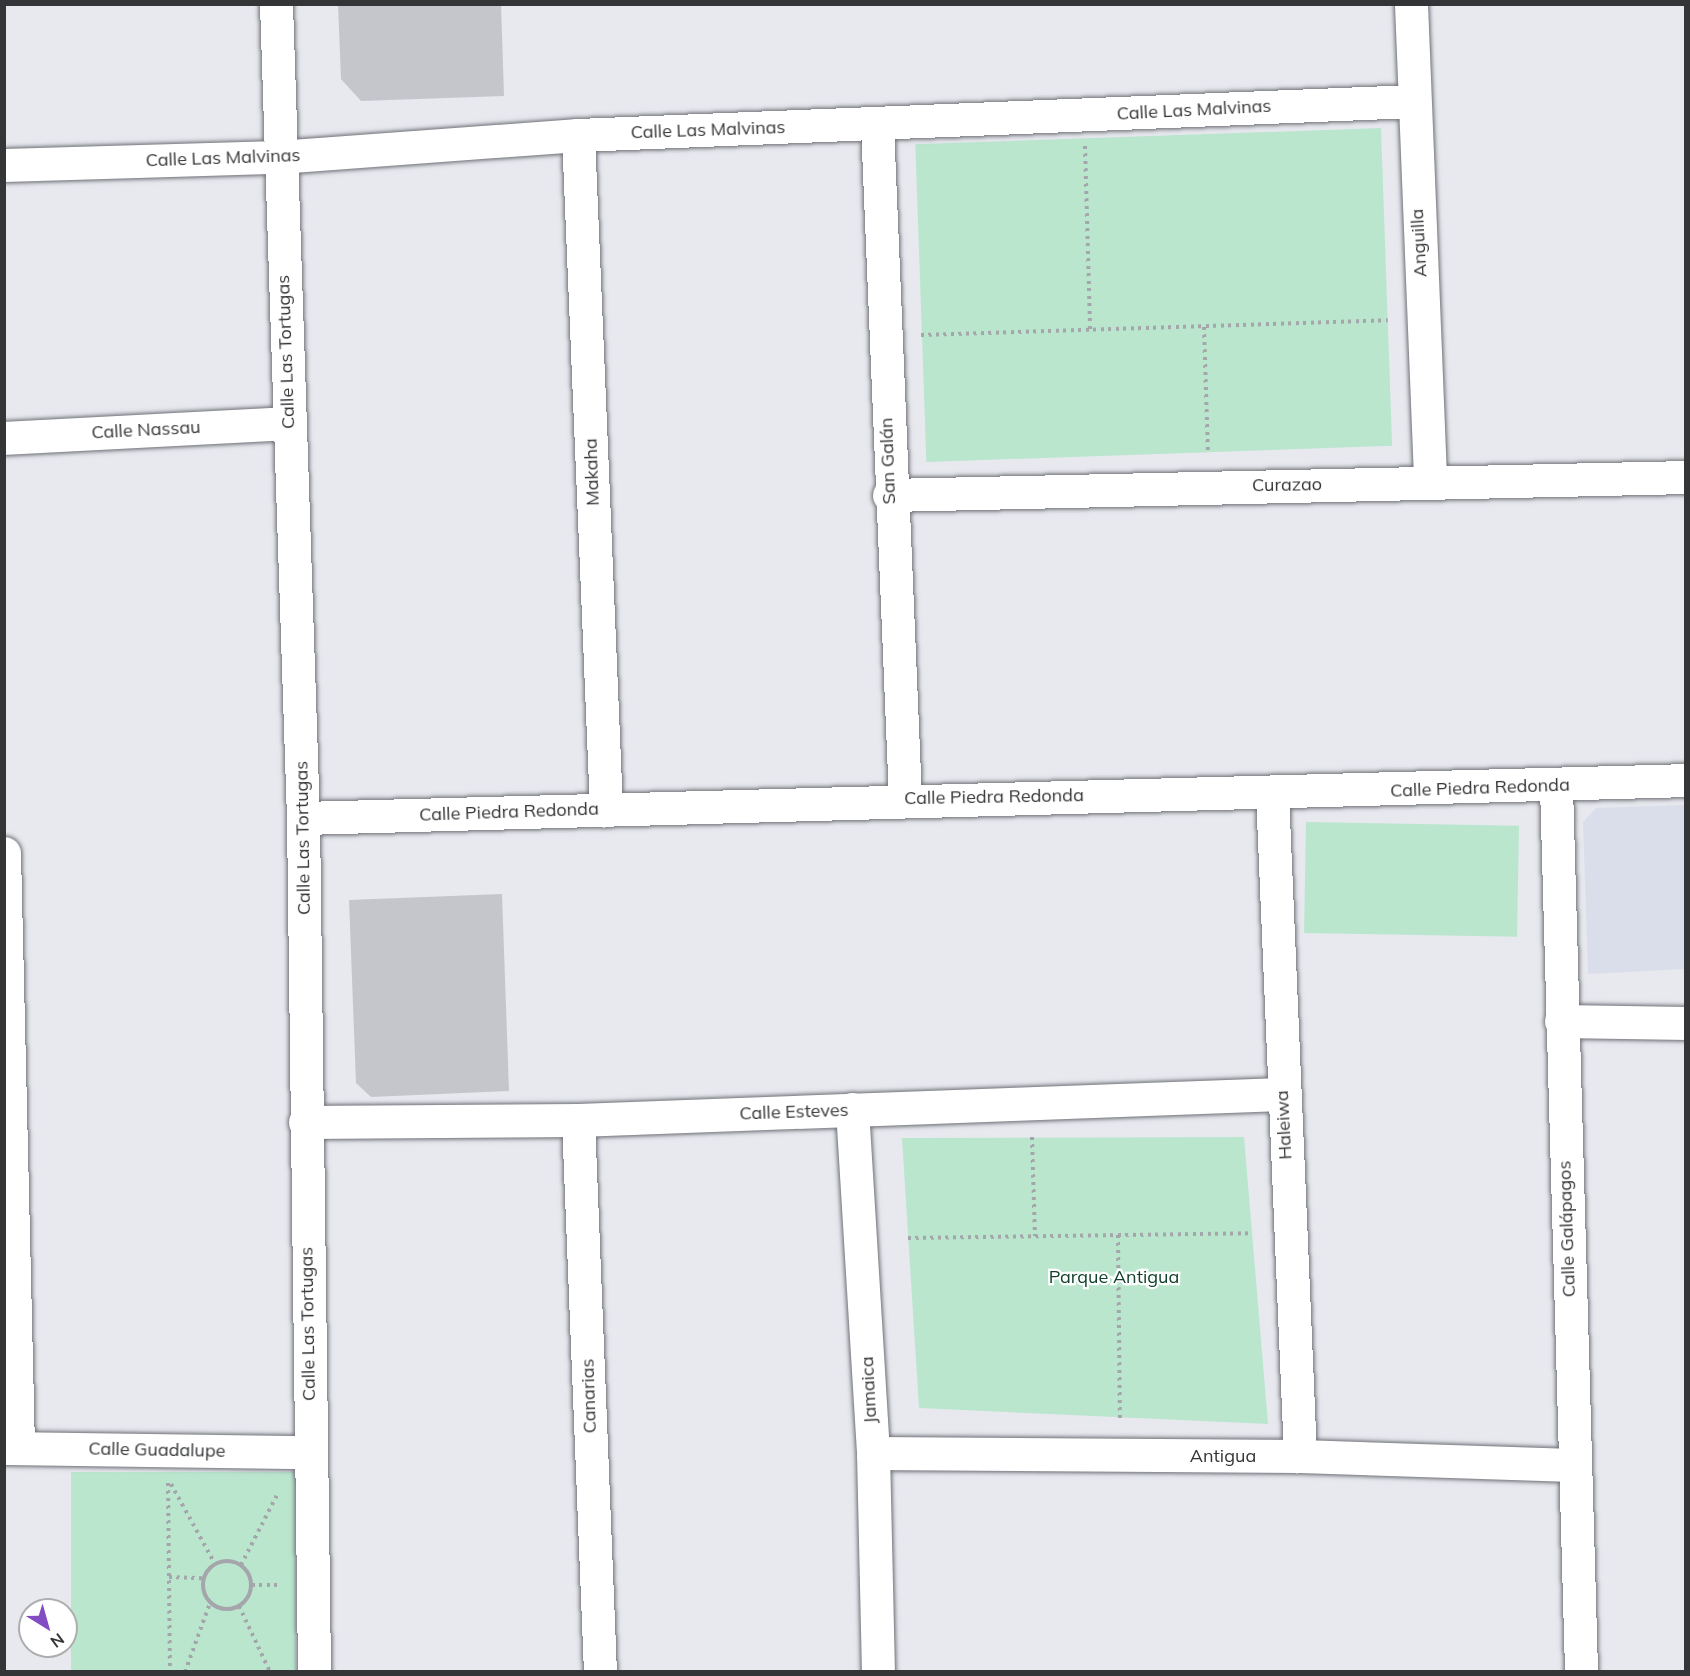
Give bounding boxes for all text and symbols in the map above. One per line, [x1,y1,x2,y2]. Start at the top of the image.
street label: Calle Las Malvinas [1116,95,1272,125]
street label: Calle Las Malvinas [630,117,786,143]
street label: Calle Las Malvinas [145,145,301,171]
street label: Anguilla [1406,208,1432,278]
street label: Calle Las Tortugas [273,275,299,429]
street label: Calle Nassau [91,416,201,444]
street label: San Galán [876,417,900,505]
street label: Makaha [580,438,604,506]
street label: Curazao [1252,474,1322,496]
street label: Calle Las Tortugas [291,761,315,915]
street label: Calle Piedra Redonda [1390,774,1570,802]
street label: Calle Piedra Redonda [904,785,1084,809]
street label: Calle Piedra Redonda [419,798,599,826]
street label: Haleiwa [1271,1090,1297,1160]
street label: Calle Esteves [739,1099,849,1125]
street label: Calle Galápagos [1554,1160,1580,1298]
street label: Calle Las Tortugas [296,1247,320,1401]
park label: Parque Antigua [1049,1266,1179,1288]
street label: Jamaica [856,1356,882,1424]
street label: Canarias [577,1358,601,1434]
street label: Calle Guadalupe [88,1438,226,1462]
street label: Antigua [1190,1445,1256,1467]
north arrow [18,1598,78,1658]
text: N [47,1629,68,1652]

